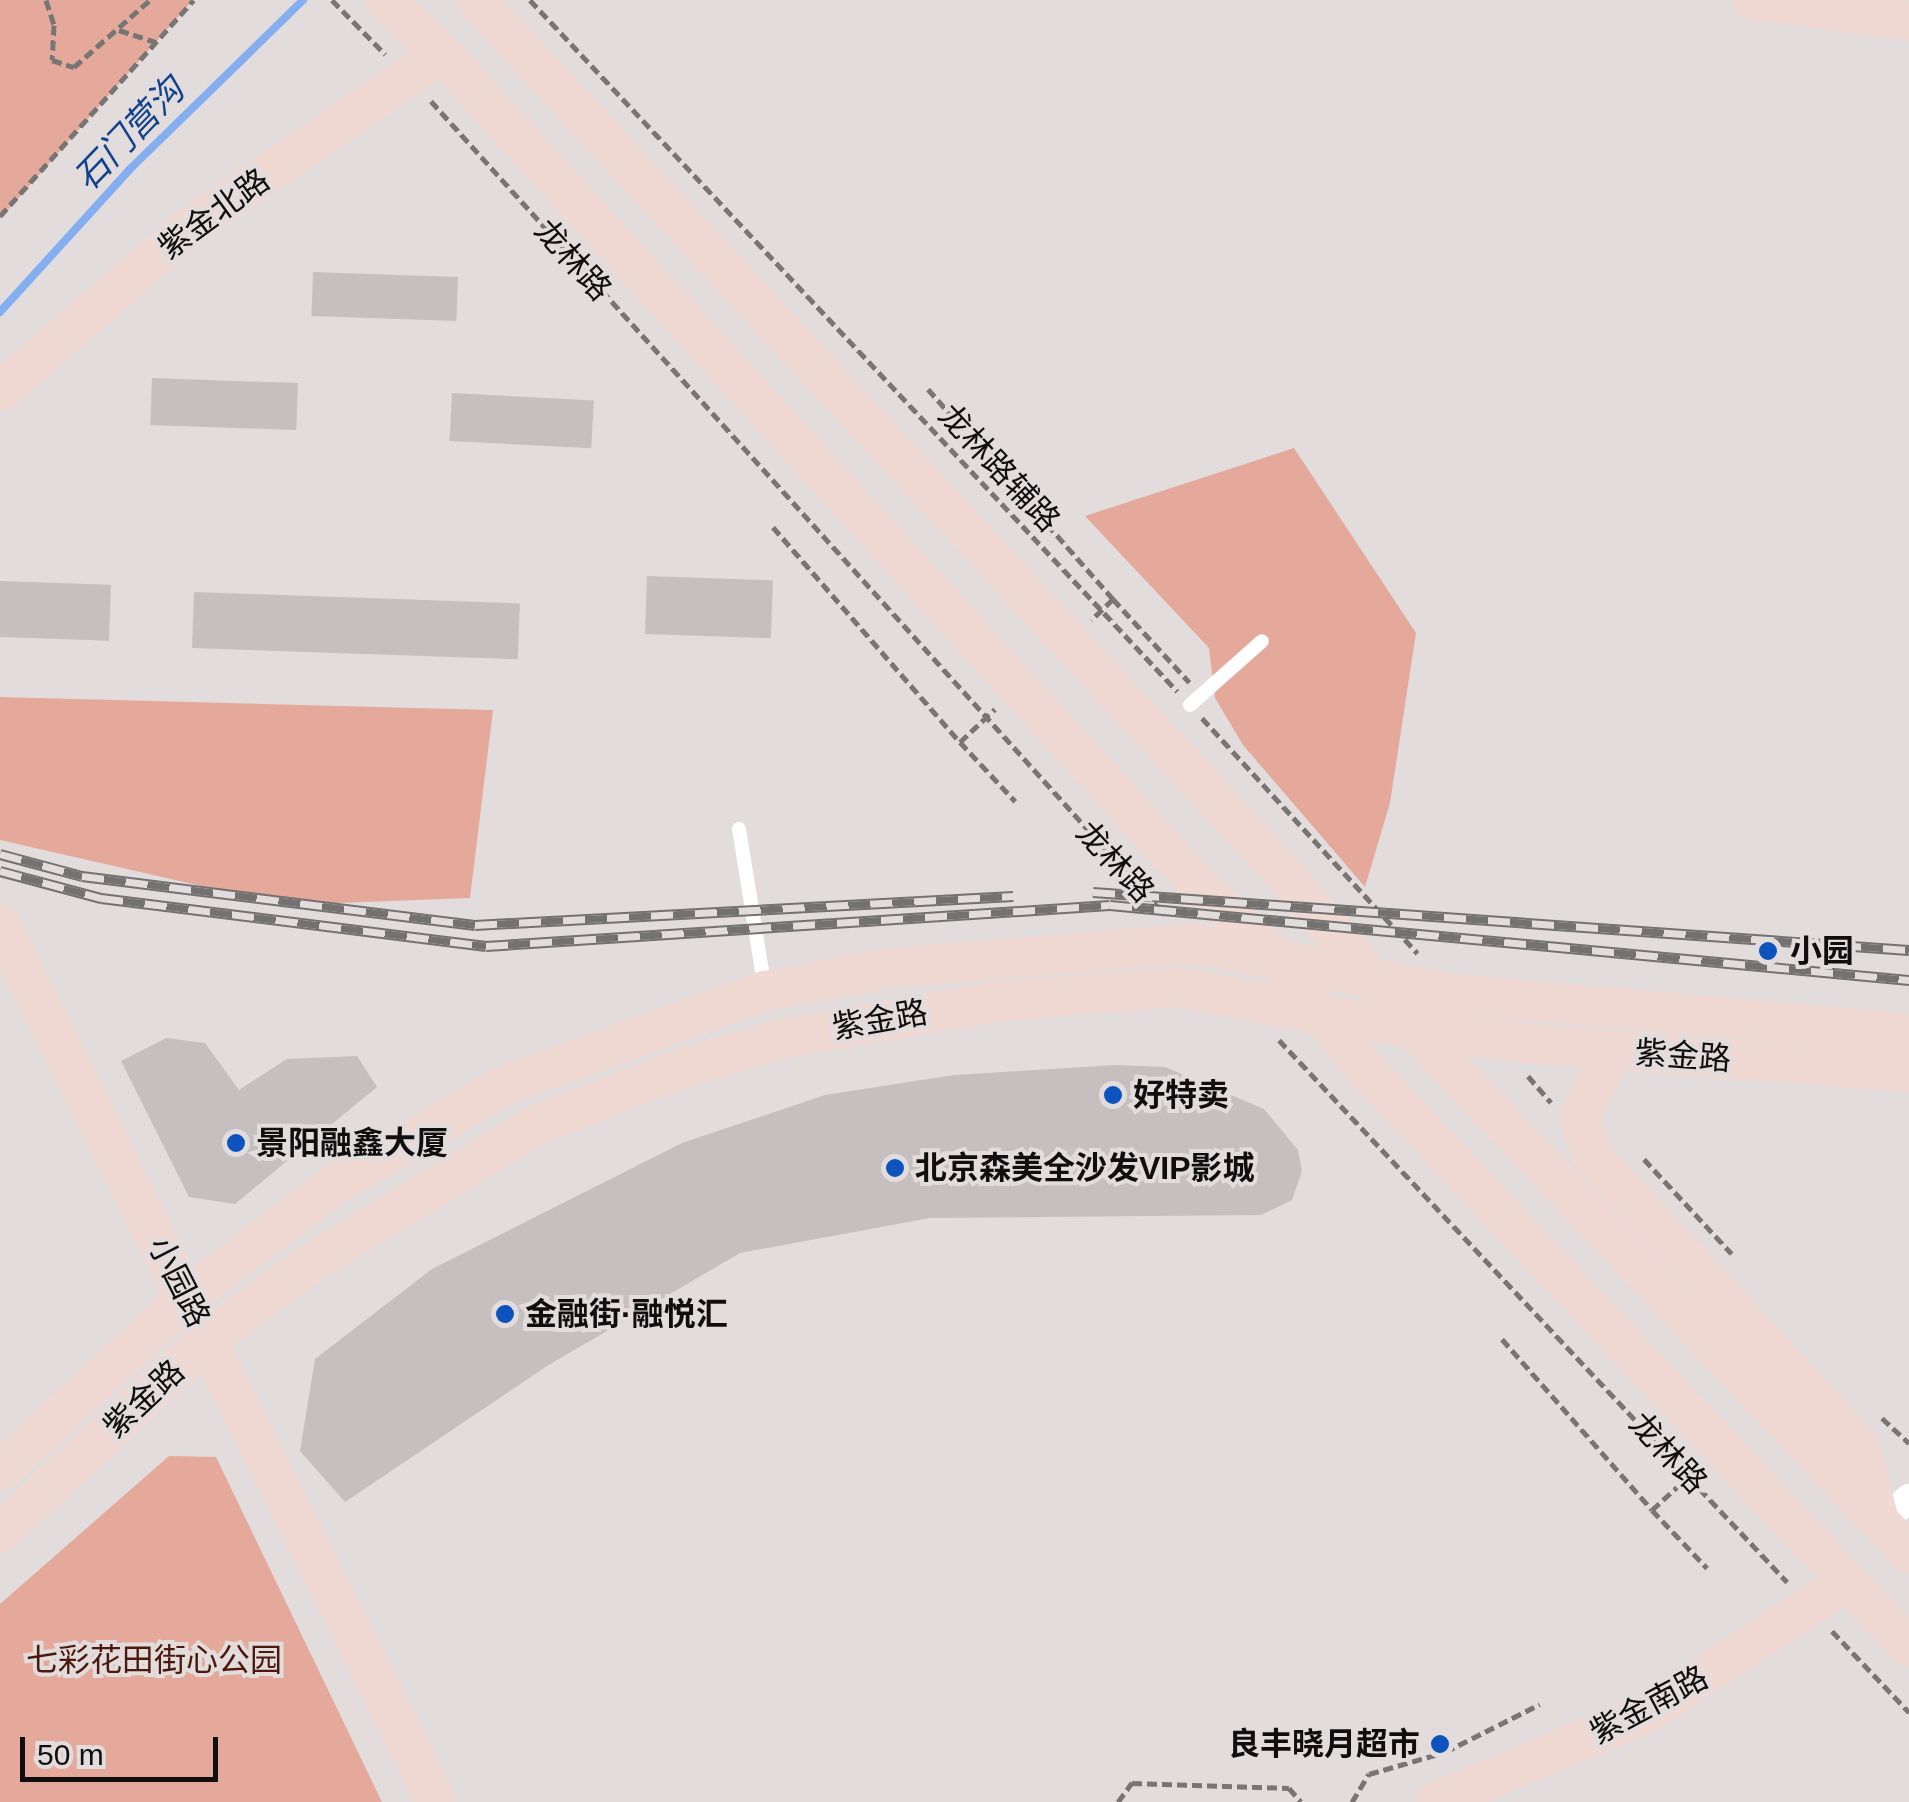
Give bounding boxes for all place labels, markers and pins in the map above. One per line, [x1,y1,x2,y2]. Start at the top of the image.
place label: 小园 [1790,932,1854,970]
marker: 小园 [1755,938,1781,964]
place label: 好特卖 [1133,1076,1229,1114]
marker: 好特卖 [1102,1084,1124,1106]
place label: 景阳融鑫大厦 [256,1124,448,1162]
marker: 景阳融鑫大厦 [225,1132,247,1154]
place label: 北京森美全沙发VIP影城 [915,1149,1255,1187]
marker: 北京森美全沙发VIP影城 [884,1157,906,1179]
place label: 金融街·融悦汇 [525,1295,728,1333]
marker: 金融街·融悦汇 [494,1303,516,1325]
place label: 良丰晓月超市 [1228,1725,1420,1763]
marker: 良丰晓月超市 [1429,1733,1451,1755]

